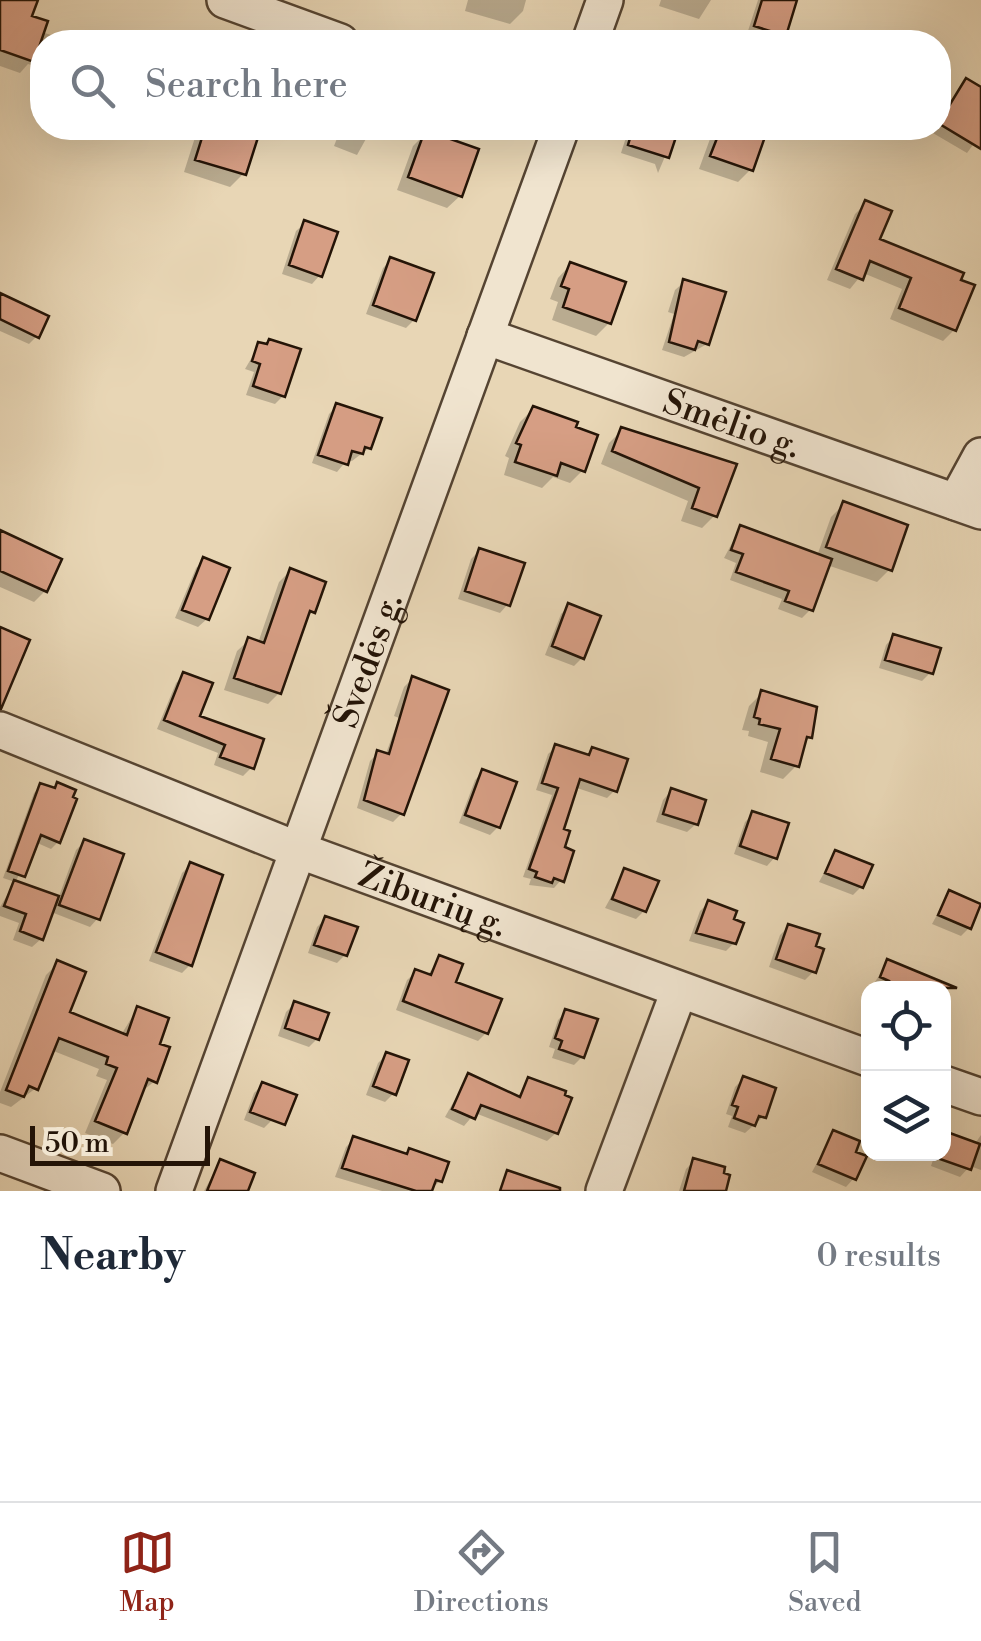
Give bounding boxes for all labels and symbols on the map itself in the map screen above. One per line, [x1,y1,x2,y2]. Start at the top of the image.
street label: Smėlio g. [657,381,806,469]
street label: Švedės g. [323,588,413,734]
street label: Žiburių g. [353,852,512,947]
scale bar [30,1121,210,1166]

